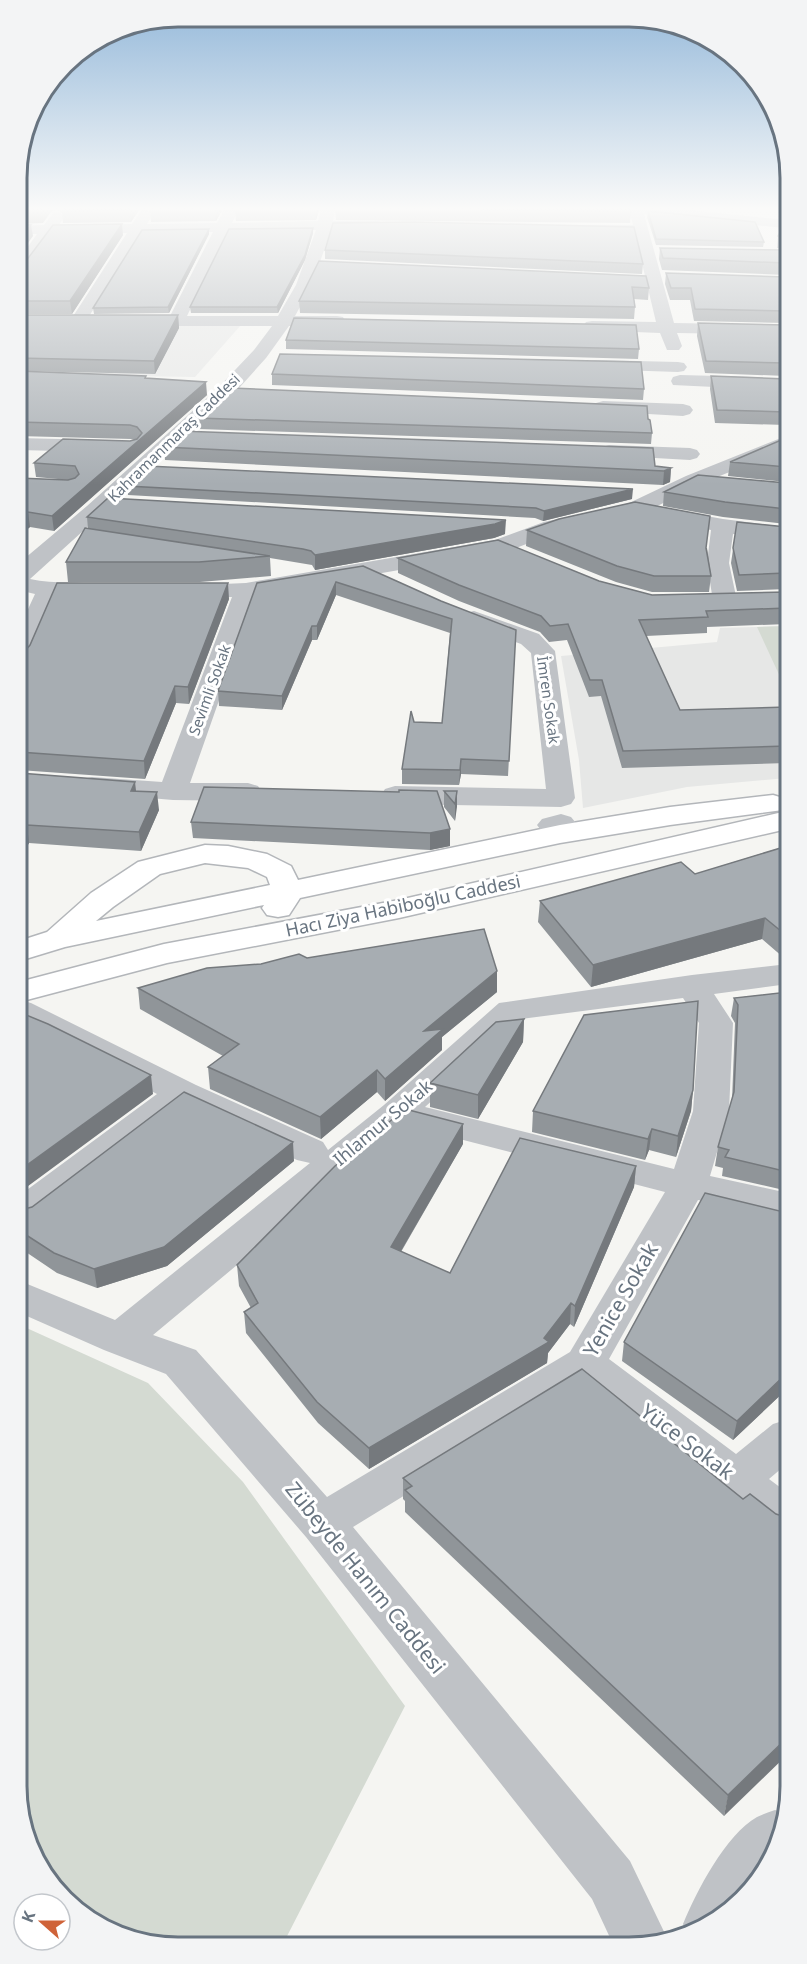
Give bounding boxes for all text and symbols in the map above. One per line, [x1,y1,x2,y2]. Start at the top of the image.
street label: Kahramanmaraş Caddesi [103,369,244,506]
street label: Sevimli Sokak [183,641,235,738]
street label: İmren Sokak [533,655,565,745]
street label: Hacı Ziya Habiboğlu Caddesi [283,868,523,942]
street label: Ihlamur Sokak [328,1074,437,1171]
street label: Yenice Sokak [576,1237,664,1361]
street label: Yüce Sokak [635,1397,741,1486]
street label: Zübeyde Hanım Caddesi [280,1476,452,1679]
north arrow [12,1892,72,1952]
text: K [16,1907,40,1926]

